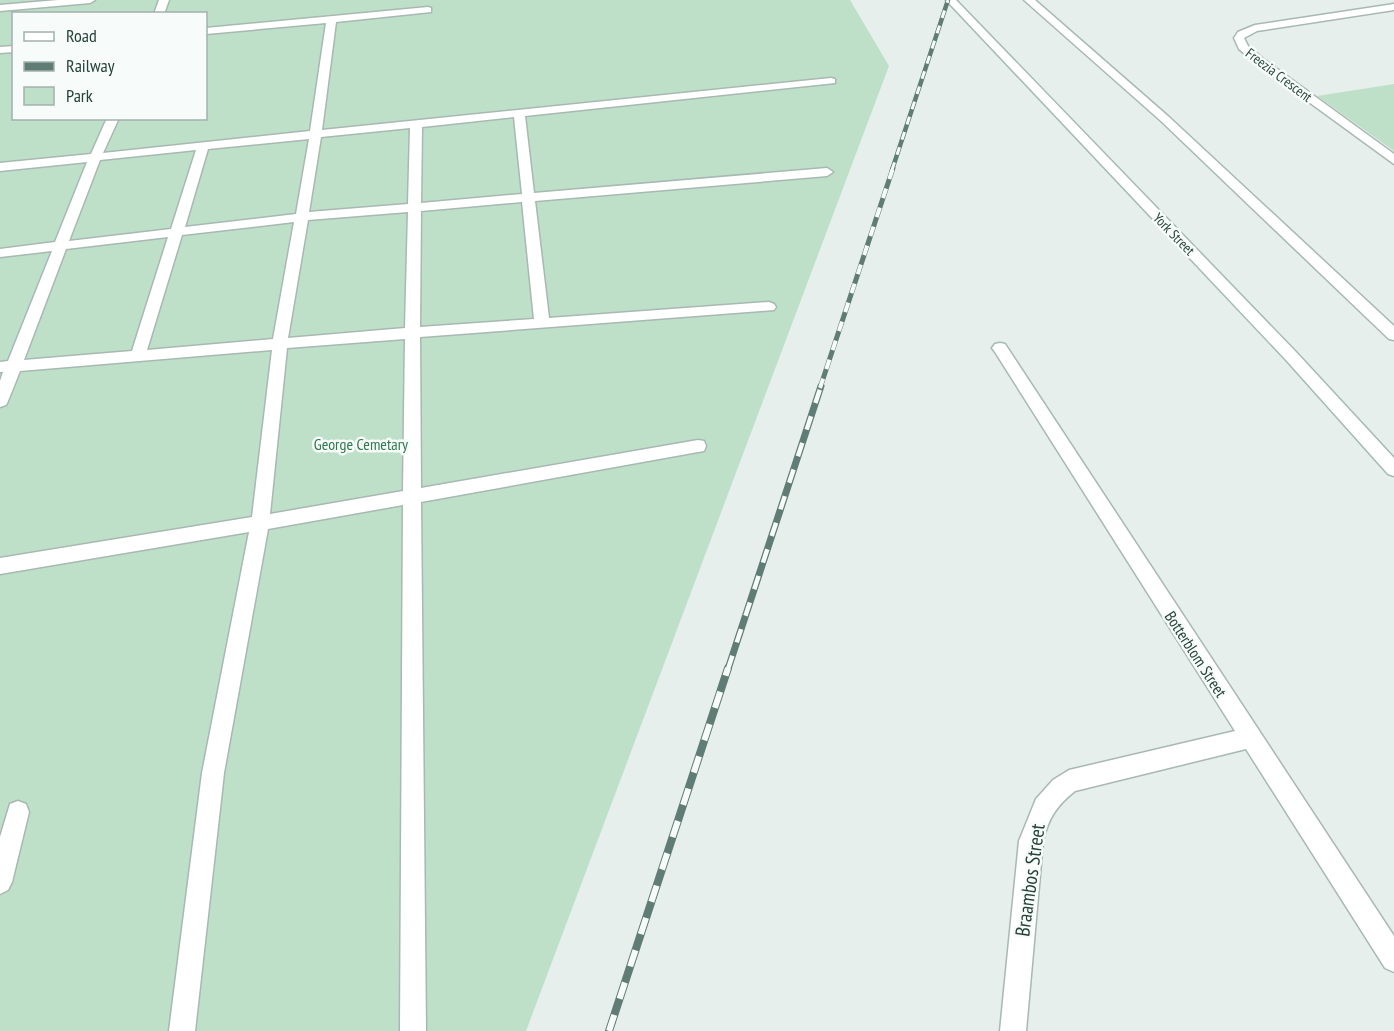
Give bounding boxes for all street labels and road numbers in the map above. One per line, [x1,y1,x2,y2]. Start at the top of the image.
street label: Freezia Crescent [1242,44,1316,106]
street label: York Street [1149,209,1199,259]
street label: Botterblom Street [1161,607,1232,701]
street label: Braambos Street [1009,821,1051,938]

